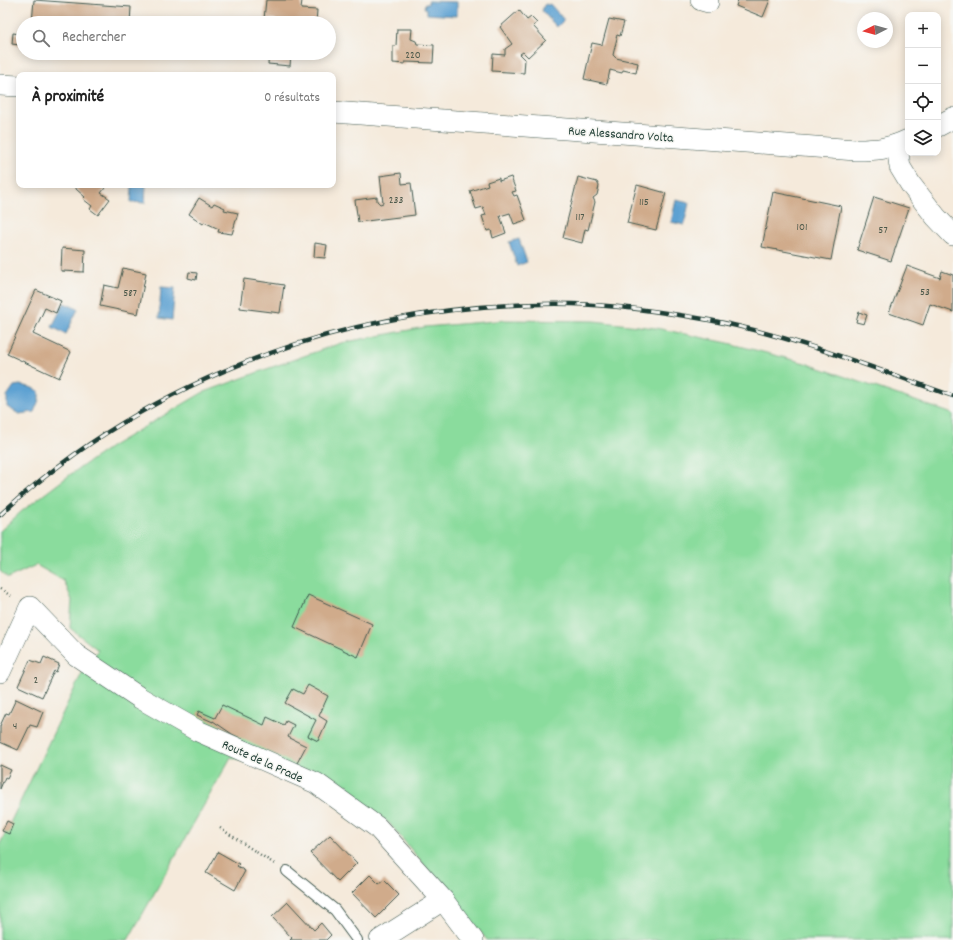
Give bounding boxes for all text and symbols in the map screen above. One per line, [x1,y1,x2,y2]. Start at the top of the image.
north arrow [857,12,893,48]
map controls [905,12,941,156]
button: + [905,12,941,48]
search box [16,16,336,60]
icon: search [30,27,52,49]
text: Rechercher [62,27,126,49]
house number: 220 [405,48,421,64]
button: − [905,48,941,84]
button: locate [905,84,941,120]
text: À proximité [32,86,104,110]
text: 0 résultats [264,89,320,108]
button: layers [905,120,941,156]
street label: Rue Alessandro Volta [568,122,675,149]
house number: 233 [389,193,403,209]
house number: 115 [639,195,649,211]
house number: 117 [575,210,585,226]
house number: 101 [797,220,807,236]
house number: 57 [878,223,888,239]
house number: 53 [920,285,930,301]
house number: 587 [123,286,137,302]
house number: 2 [34,673,39,689]
house number: 4 [13,719,17,735]
street label: Route de la Prade [218,736,306,789]

